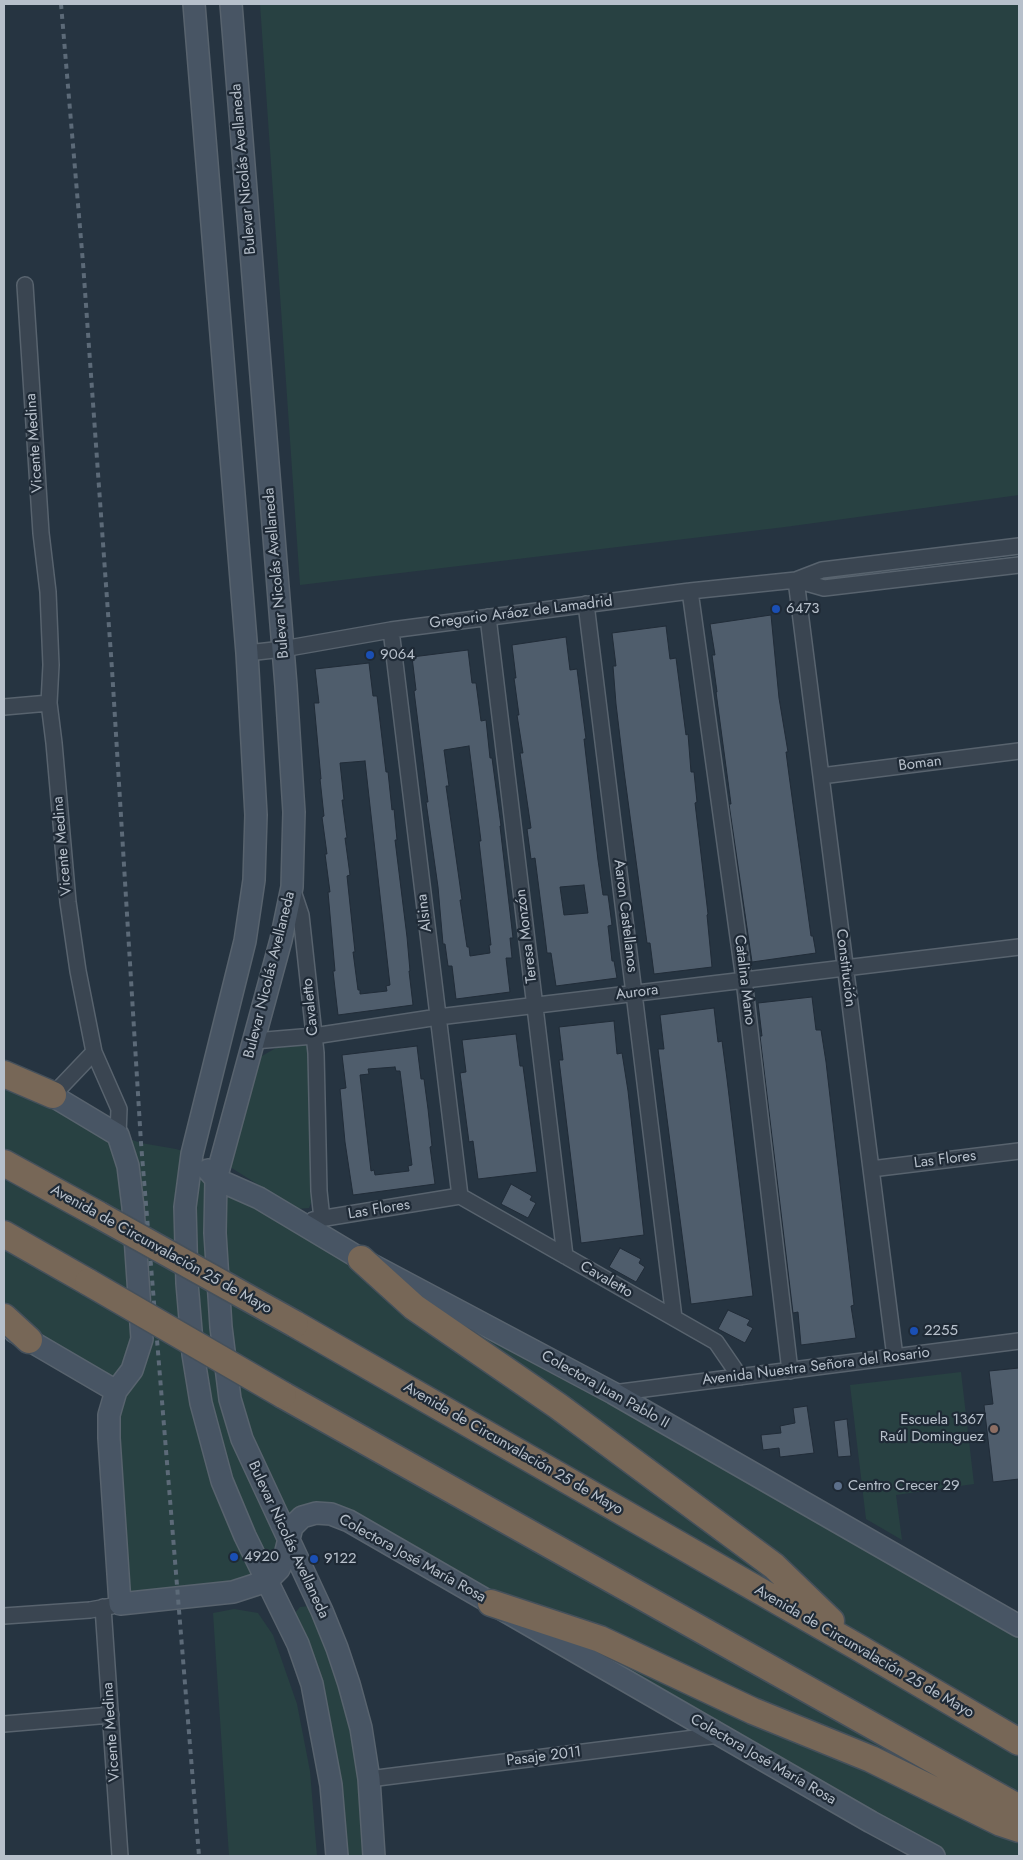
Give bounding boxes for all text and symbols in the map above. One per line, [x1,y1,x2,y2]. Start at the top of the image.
street label: Bulevar Nicolás Avellaneda [228,83,260,255]
street label: Vicente Medina [23,393,47,493]
street label: Bulevar Nicolás Avellaneda [261,487,293,659]
street label: Gregorio Aráoz de Lamadrid [428,593,614,633]
place label: 6473 [786,600,819,618]
marker: 6473 [770,603,782,615]
place label: 9064 [380,646,415,664]
marker: 9064 [364,649,376,661]
street label: Boman [897,752,943,776]
street label: Vicente Medina [50,796,76,896]
street label: Aaron Castellanos [609,858,641,974]
street label: Teresa Monzón [512,888,542,984]
street label: Bulevar Nicolás Avellaneda [241,890,299,1060]
street label: Alsina [414,893,436,933]
street label: Constitución [831,928,859,1008]
street label: Catalina Mano [730,934,758,1026]
street label: Cavaletto [299,977,323,1037]
street label: Aurora [615,981,659,1005]
street label: Las Flores [913,1147,977,1173]
street label: Avenida de Circunvalación 25 de Mayo [47,1181,275,1319]
street label: Las Flores [347,1196,411,1224]
street label: Cavaletto [576,1258,636,1302]
place label: 2255 [924,1322,958,1340]
marker: 2255 [908,1325,920,1337]
street label: Avenida Nuestra Señora del Rosario [701,1344,931,1390]
street label: Colectora Juan Pablo II [538,1347,672,1433]
street label: Avenida de Circunvalación 25 de Mayo [400,1379,626,1519]
place label: Escuela 1367 Raúl Dominguez [880,1411,984,1446]
marker: Escuela 1367 Raúl Dominguez [988,1423,1000,1435]
street label: Bulevar Nicolás Avellaneda [244,1458,332,1622]
place label: Centro Crecer 29 [848,1477,960,1495]
marker: Centro Crecer 29 [832,1480,844,1492]
street label: Colectora José María Rosa [335,1511,489,1607]
place label: 4920 [244,1548,279,1566]
place label: 9122 [324,1550,356,1568]
marker: 4920 [228,1551,240,1563]
marker: 9122 [308,1553,320,1565]
street label: Avenida de Circunvalación 25 de Mayo [751,1582,977,1722]
street label: Vicente Medina [100,1682,124,1782]
street label: Colectora José María Rosa [687,1711,839,1809]
street label: Pasaje 2011 [506,1743,582,1771]

